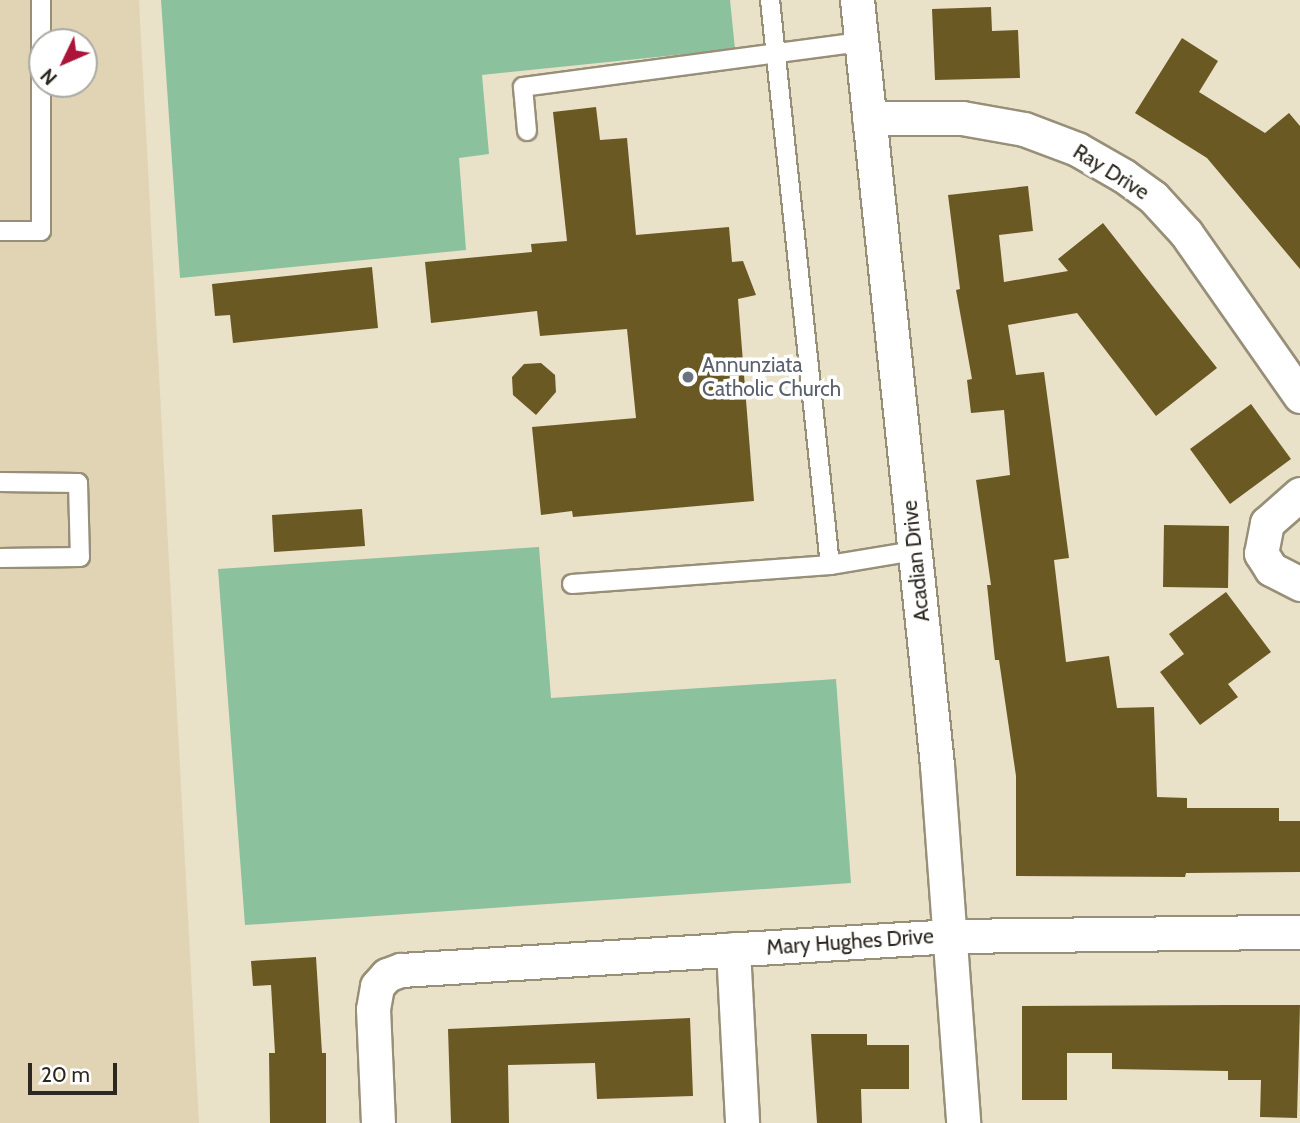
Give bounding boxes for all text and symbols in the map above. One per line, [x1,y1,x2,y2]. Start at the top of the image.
north arrow [28,28,98,98]
text: N [36,64,62,89]
street label: Ray Drive [1068,139,1154,205]
place label: Annunziata Catholic Church [702,352,841,402]
marker: Annunziata Catholic Church [680,369,696,385]
street label: Acadian Drive [897,499,935,623]
street label: Mary Hughes Drive [765,924,935,960]
scale bar [32,1050,121,1094]
text: 20 m [41,1062,90,1087]

